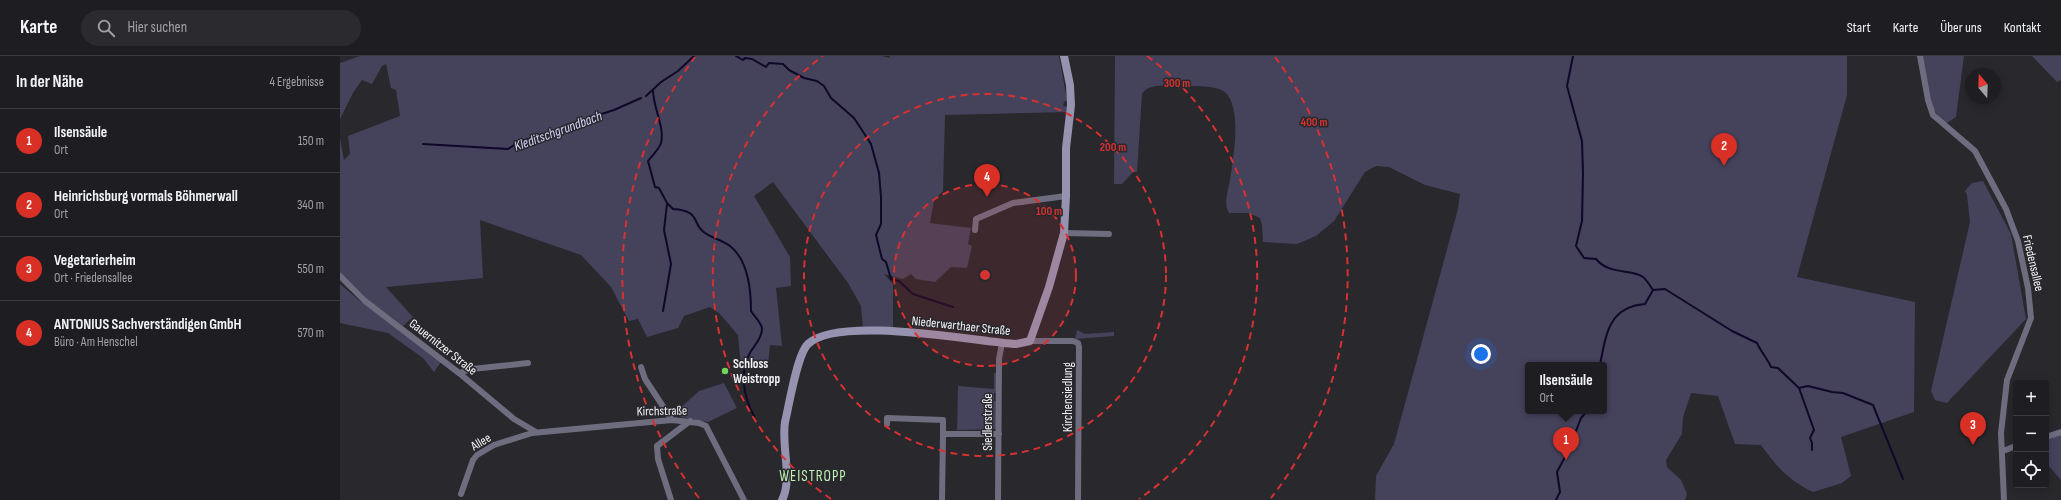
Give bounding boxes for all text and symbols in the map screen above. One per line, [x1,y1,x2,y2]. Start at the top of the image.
search box [81,10,361,46]
text: Karte [20,16,57,39]
icon: search [95,17,117,39]
text: Hier suchen [127,18,187,37]
text: Start [1847,19,1871,36]
text: Karte [1893,19,1918,36]
text: Über uns [1940,19,1982,36]
text: Kontakt [2004,19,2041,36]
north arrow [1965,68,2001,104]
text: In der Nähe [16,72,83,92]
text: 4 Ergebnisse [270,74,324,90]
text: 300 m [1164,76,1190,91]
water label: Kleditschgrundbach [512,107,604,155]
text: 400 m [1301,115,1327,130]
text: Ilsensäule [54,123,107,142]
text: 1 [26,133,32,149]
text: 150 m [298,133,324,149]
pin: 2 [1711,133,1737,166]
text: 200 m [1100,140,1126,155]
text: Ort [54,142,68,158]
pin: 4 [974,164,1000,197]
text: Heinrichsburg vormals Böhmerwall [54,187,238,206]
text: 2 [26,197,32,213]
text: 340 m [297,197,324,213]
text: 100 m [1036,204,1062,219]
text: Ort [54,206,68,222]
street label: Friedensallee [2019,233,2047,293]
text: Vegetarierheim [54,251,136,270]
text: 3 [26,261,32,277]
text: 550 m [297,261,324,277]
centre of rings [978,268,992,282]
text: Ort · Friedensallee [54,270,132,286]
street label: Niederwarthaer Straße [911,313,1011,339]
text: ANTONIUS Sachverständigen GmbH [54,315,242,334]
street label: Gauernitzer Straße [406,315,480,379]
text: 4 [26,325,32,341]
text: 570 m [297,325,324,341]
text: Büro · Am Henschel [54,334,138,350]
your location [1471,344,1491,364]
place label: Schloss Weistropp [733,356,780,387]
street label: Kirchensiedlung [1060,362,1076,432]
popup [1525,362,1607,414]
marker: Schloss Weistropp [720,366,730,376]
text: Ilsensäule [1539,371,1593,390]
map controls [2013,380,2049,488]
button: + [2013,380,2049,416]
text: Ort [1539,390,1554,406]
street label: Siedlerstraße [980,393,996,451]
street label: Kirchstraße [637,403,687,419]
pin: 3 [1960,412,1986,445]
button: − [2013,416,2049,452]
pin: 1 [1553,427,1579,460]
street label: Allee [467,430,494,455]
button: locate [2013,452,2049,488]
district label: WEISTROPP [779,467,847,486]

